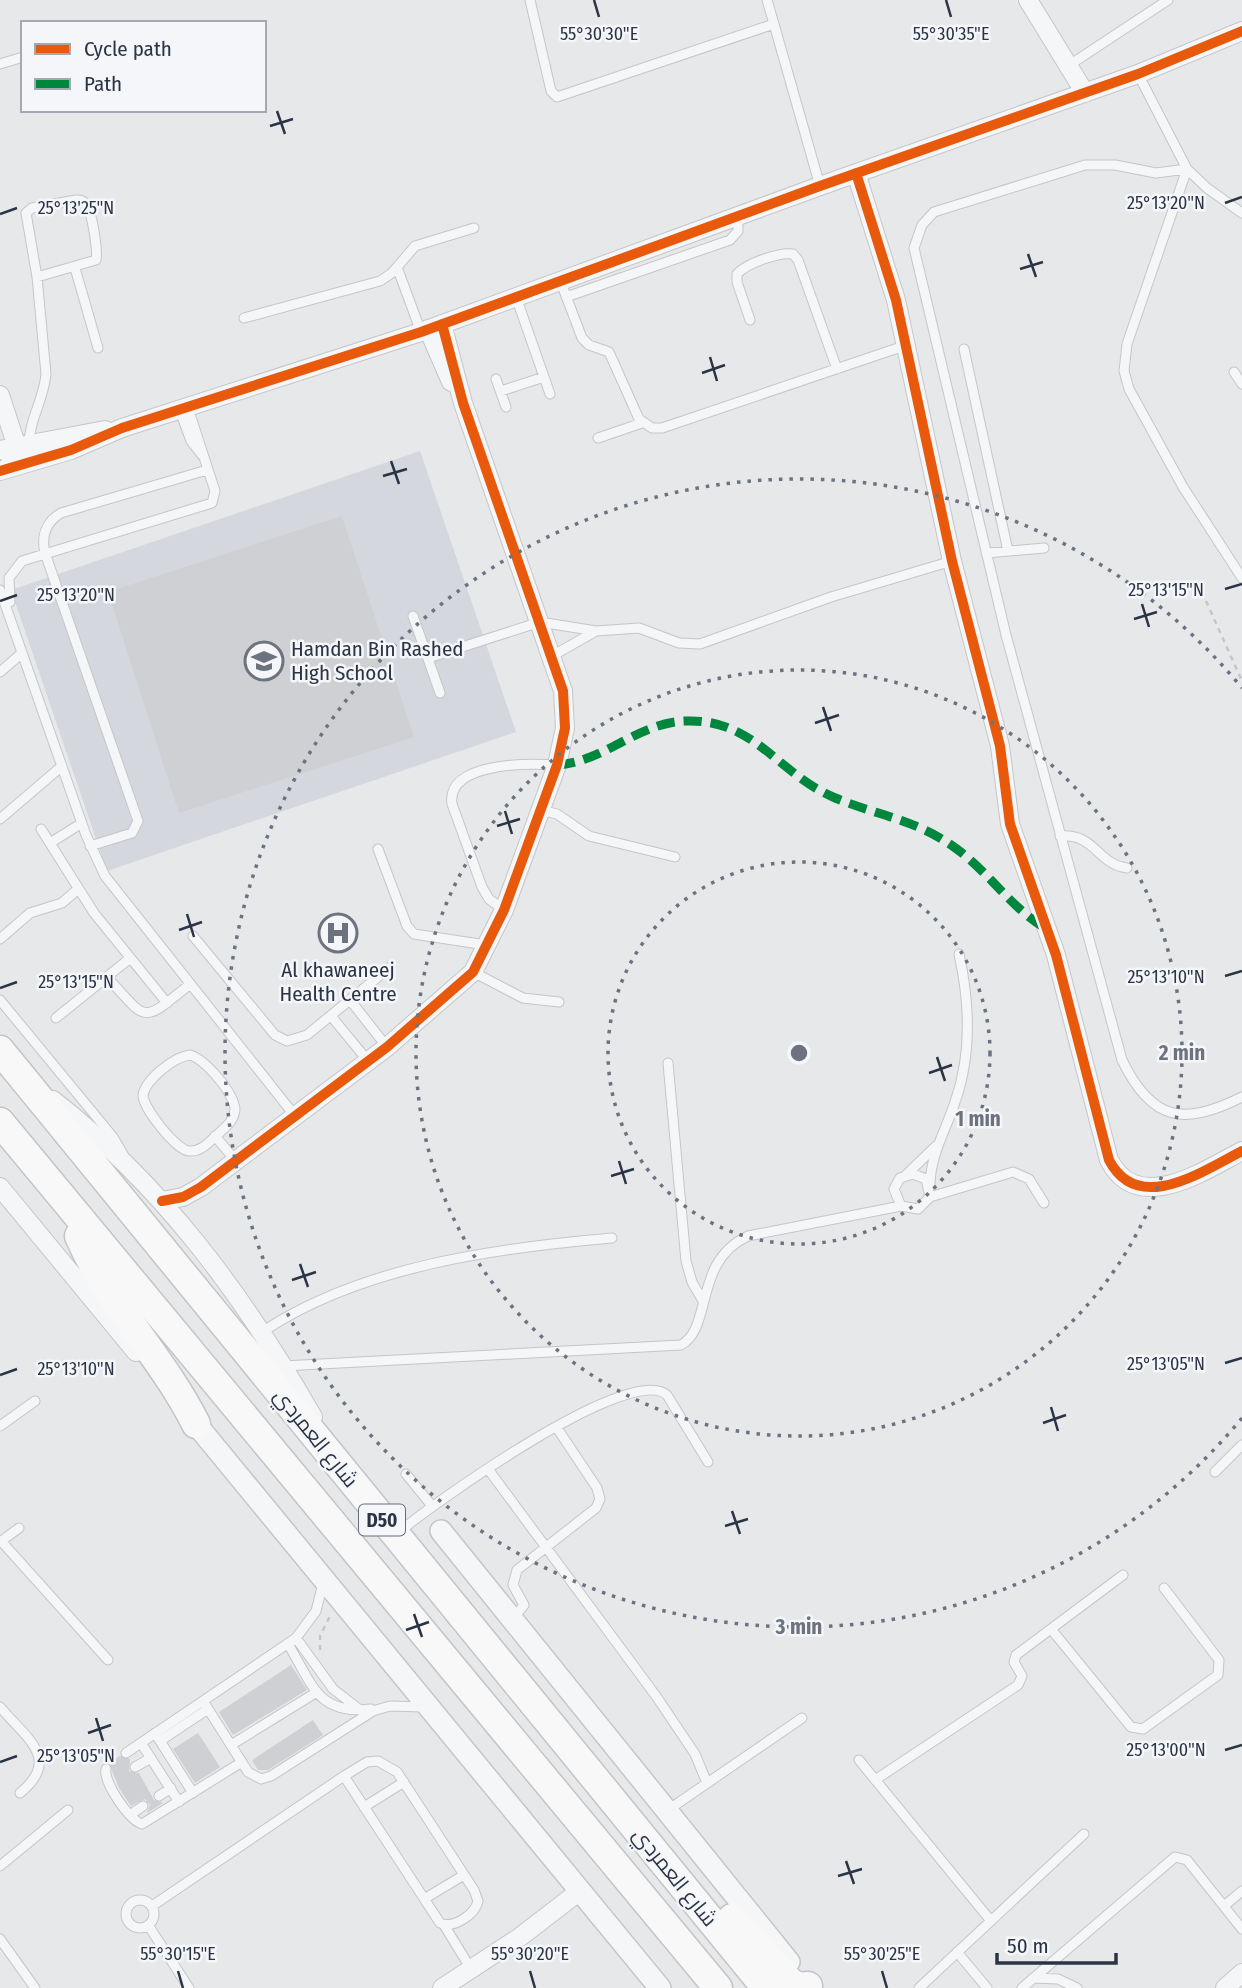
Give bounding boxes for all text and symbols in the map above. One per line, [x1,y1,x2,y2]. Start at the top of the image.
legend [21,21,266,112]
text: 55°30'30"E [560,23,638,45]
text: 55°30'35"E [913,23,989,45]
text: Cycle path [84,36,172,62]
text: Path [84,71,122,97]
text: 25°13'20"N [1127,192,1205,214]
text: 25°13'25"N [38,197,114,219]
text: 25°13'15"N [1128,579,1204,601]
text: 25°13'20"N [37,584,115,606]
place label: Hamdan Bin Rashed High School [291,636,464,686]
school or university icon: Hamdan Bin Rashed High School [243,640,285,682]
hospital icon: Al khawaneej Health Centre [317,912,359,954]
place label: Al khawaneej Health Centre [279,957,397,1007]
text: 25°13'10"N [1127,966,1205,988]
text: 25°13'15"N [38,971,114,993]
text: 2 min [1158,1040,1205,1066]
centre of rings [787,1041,811,1065]
text: 1 min [955,1106,1001,1132]
text: 25°13'05"N [1127,1353,1205,1375]
text: 25°13'10"N [37,1358,115,1380]
street label: شارع العمردي [266,1383,364,1495]
road number: D50 [359,1504,405,1536]
text: 3 min [775,1614,822,1640]
text: 25°13'00"N [1126,1739,1206,1761]
text: 25°13'05"N [37,1745,115,1767]
street label: شارع العمردي [625,1822,723,1934]
scale bar [997,1922,1116,1966]
text: 50 m [1007,1933,1049,1959]
text: 55°30'15"E [140,1943,216,1965]
text: 55°30'20"E [491,1943,569,1965]
text: 55°30'25"E [844,1943,920,1965]

